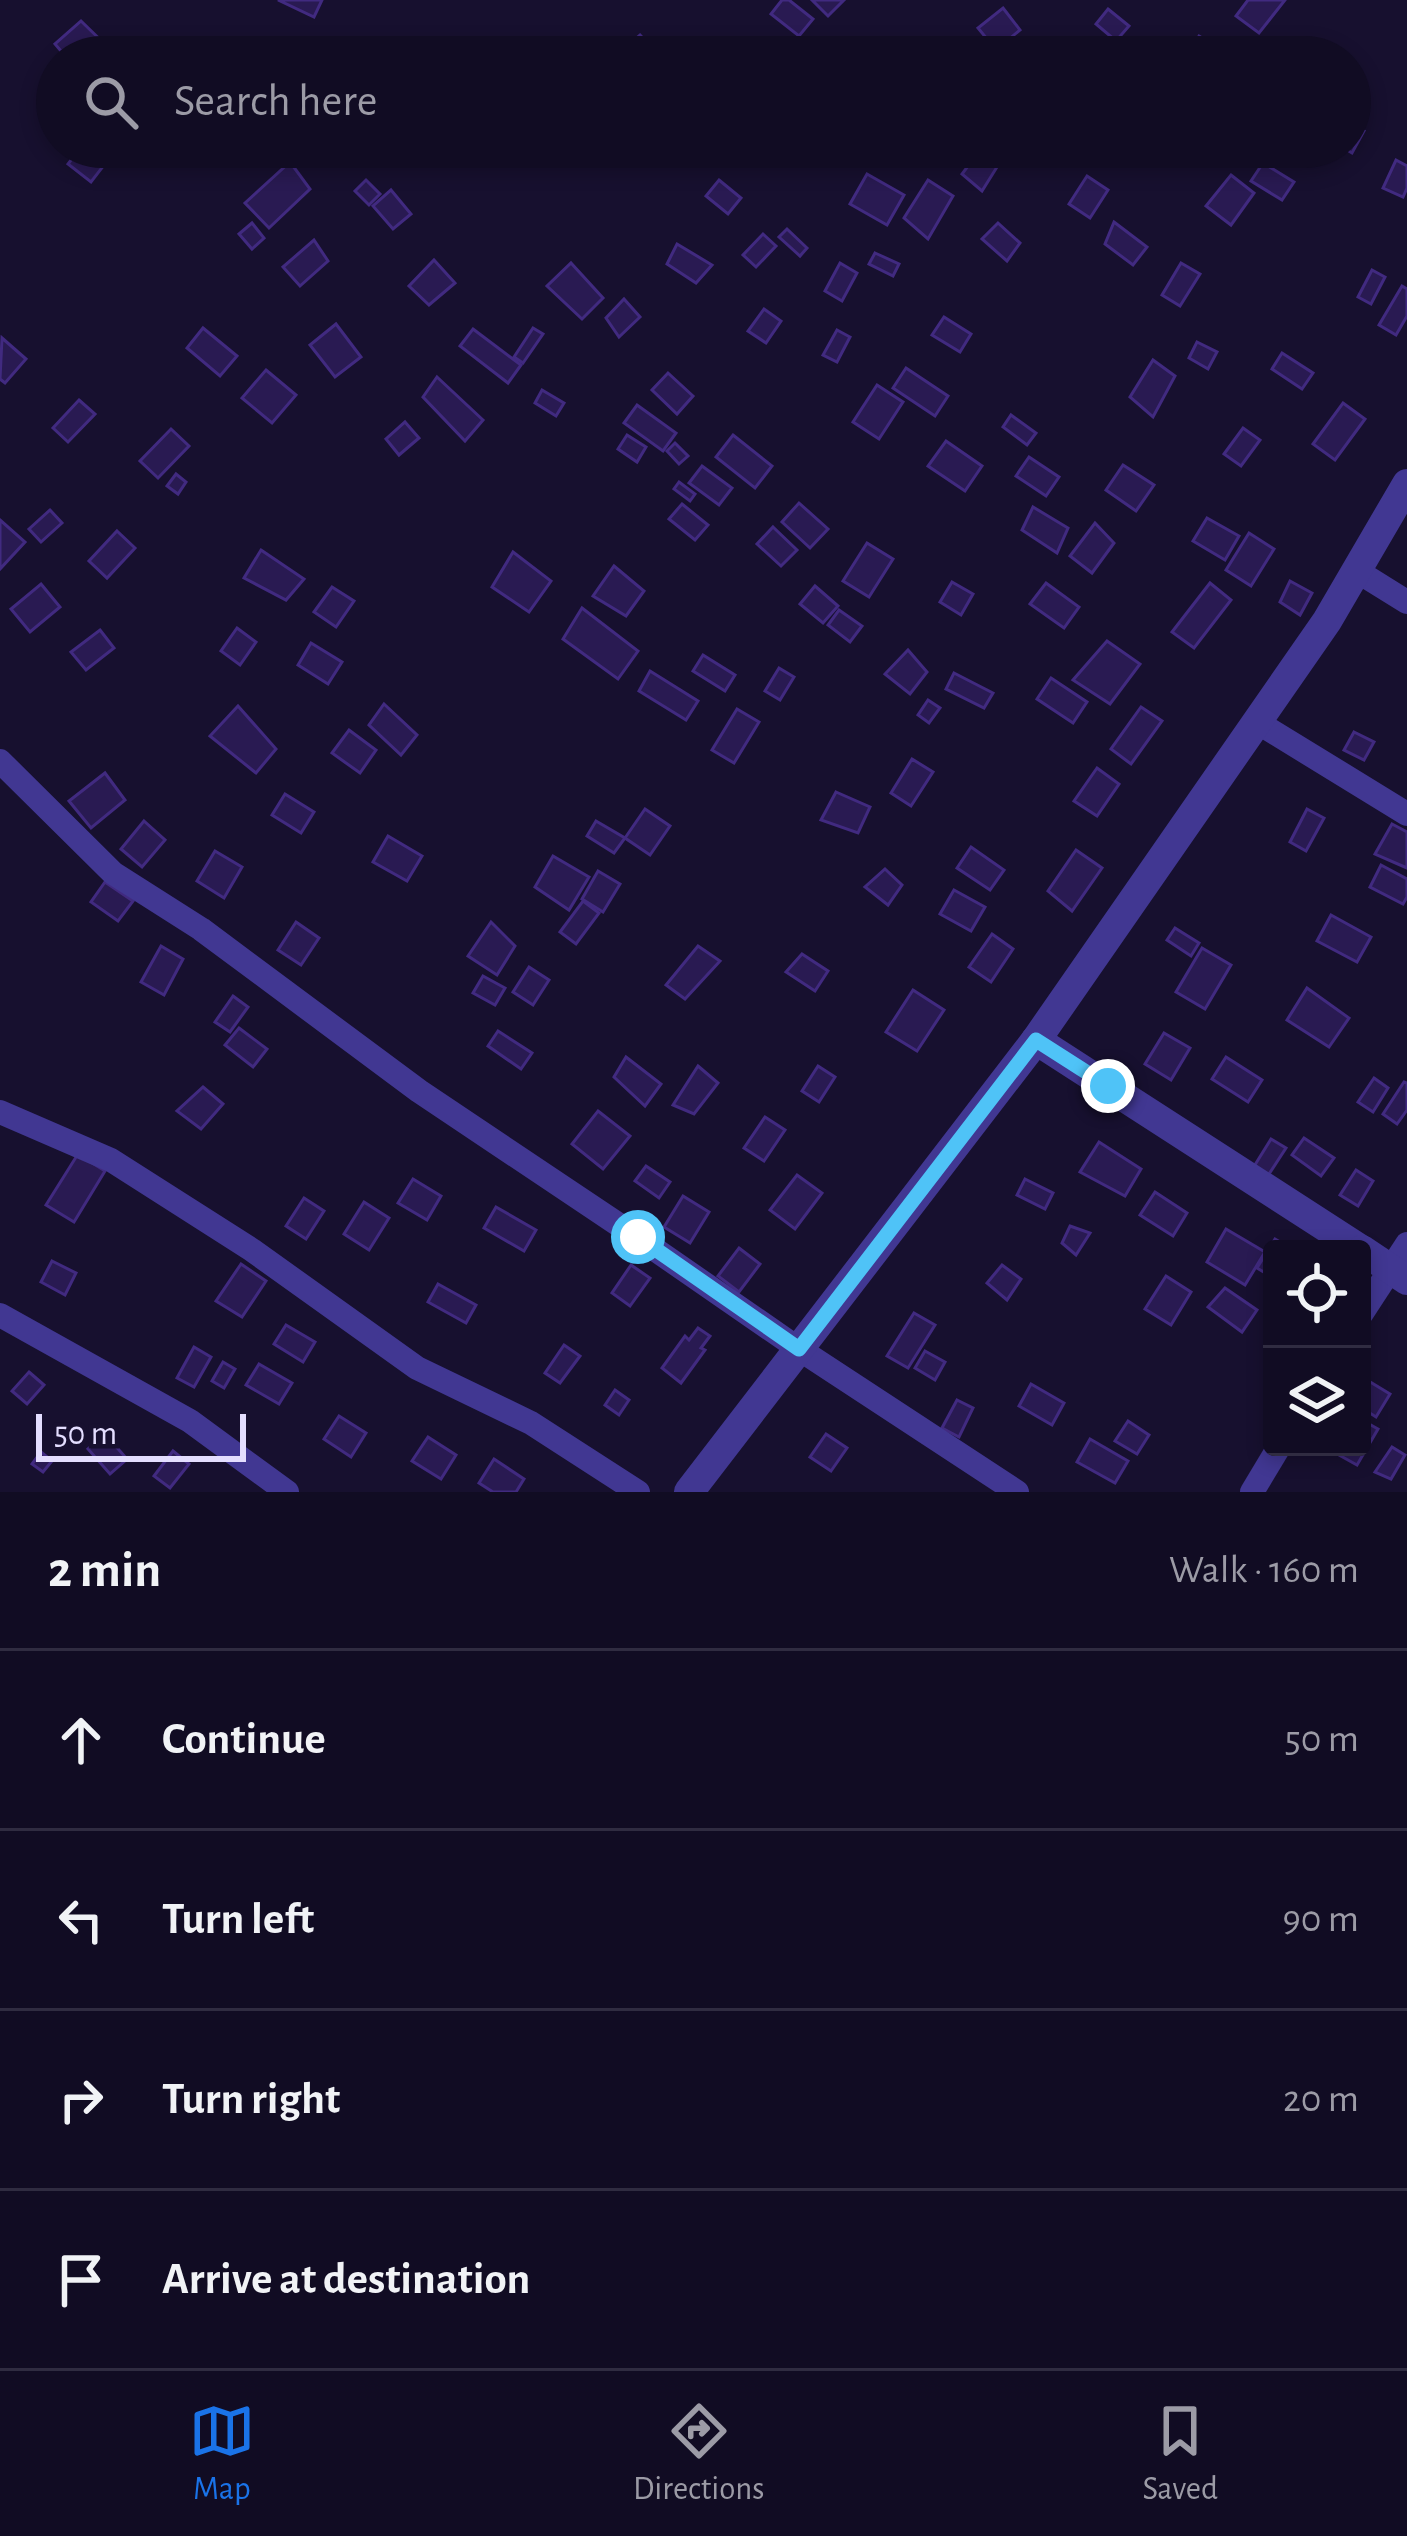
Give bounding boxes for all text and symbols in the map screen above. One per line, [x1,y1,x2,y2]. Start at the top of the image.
search box [36,36,1371,168]
icon: search [78,69,144,135]
text: Search here [174,79,377,124]
route end [1081,1059,1135,1113]
route start [611,1210,665,1264]
map controls [1263,1240,1371,1456]
button: locate [1263,1240,1371,1348]
button: layers [1263,1348,1371,1456]
scale bar [36,1408,246,1461]
text: 50 m [54,1418,117,1451]
text: 2 min [48,1545,161,1596]
text: Walk · 160 m [1169,1551,1359,1590]
icon: ahead [48,1707,114,1773]
text: Continue [162,1717,326,1762]
text: 50 m [1284,1720,1359,1759]
icon: left [48,1887,114,1953]
text: Turn left [162,1897,314,1942]
text: 90 m [1282,1900,1359,1939]
icon: right [48,2067,114,2133]
text: Turn right [162,2077,340,2122]
text: 20 m [1283,2080,1359,2119]
icon: arrive [48,2247,114,2313]
text: Arrive at destination [162,2257,530,2302]
tab: Map [189,2398,255,2510]
tab: Directions [633,2398,764,2510]
tab: Saved [1142,2398,1218,2510]

